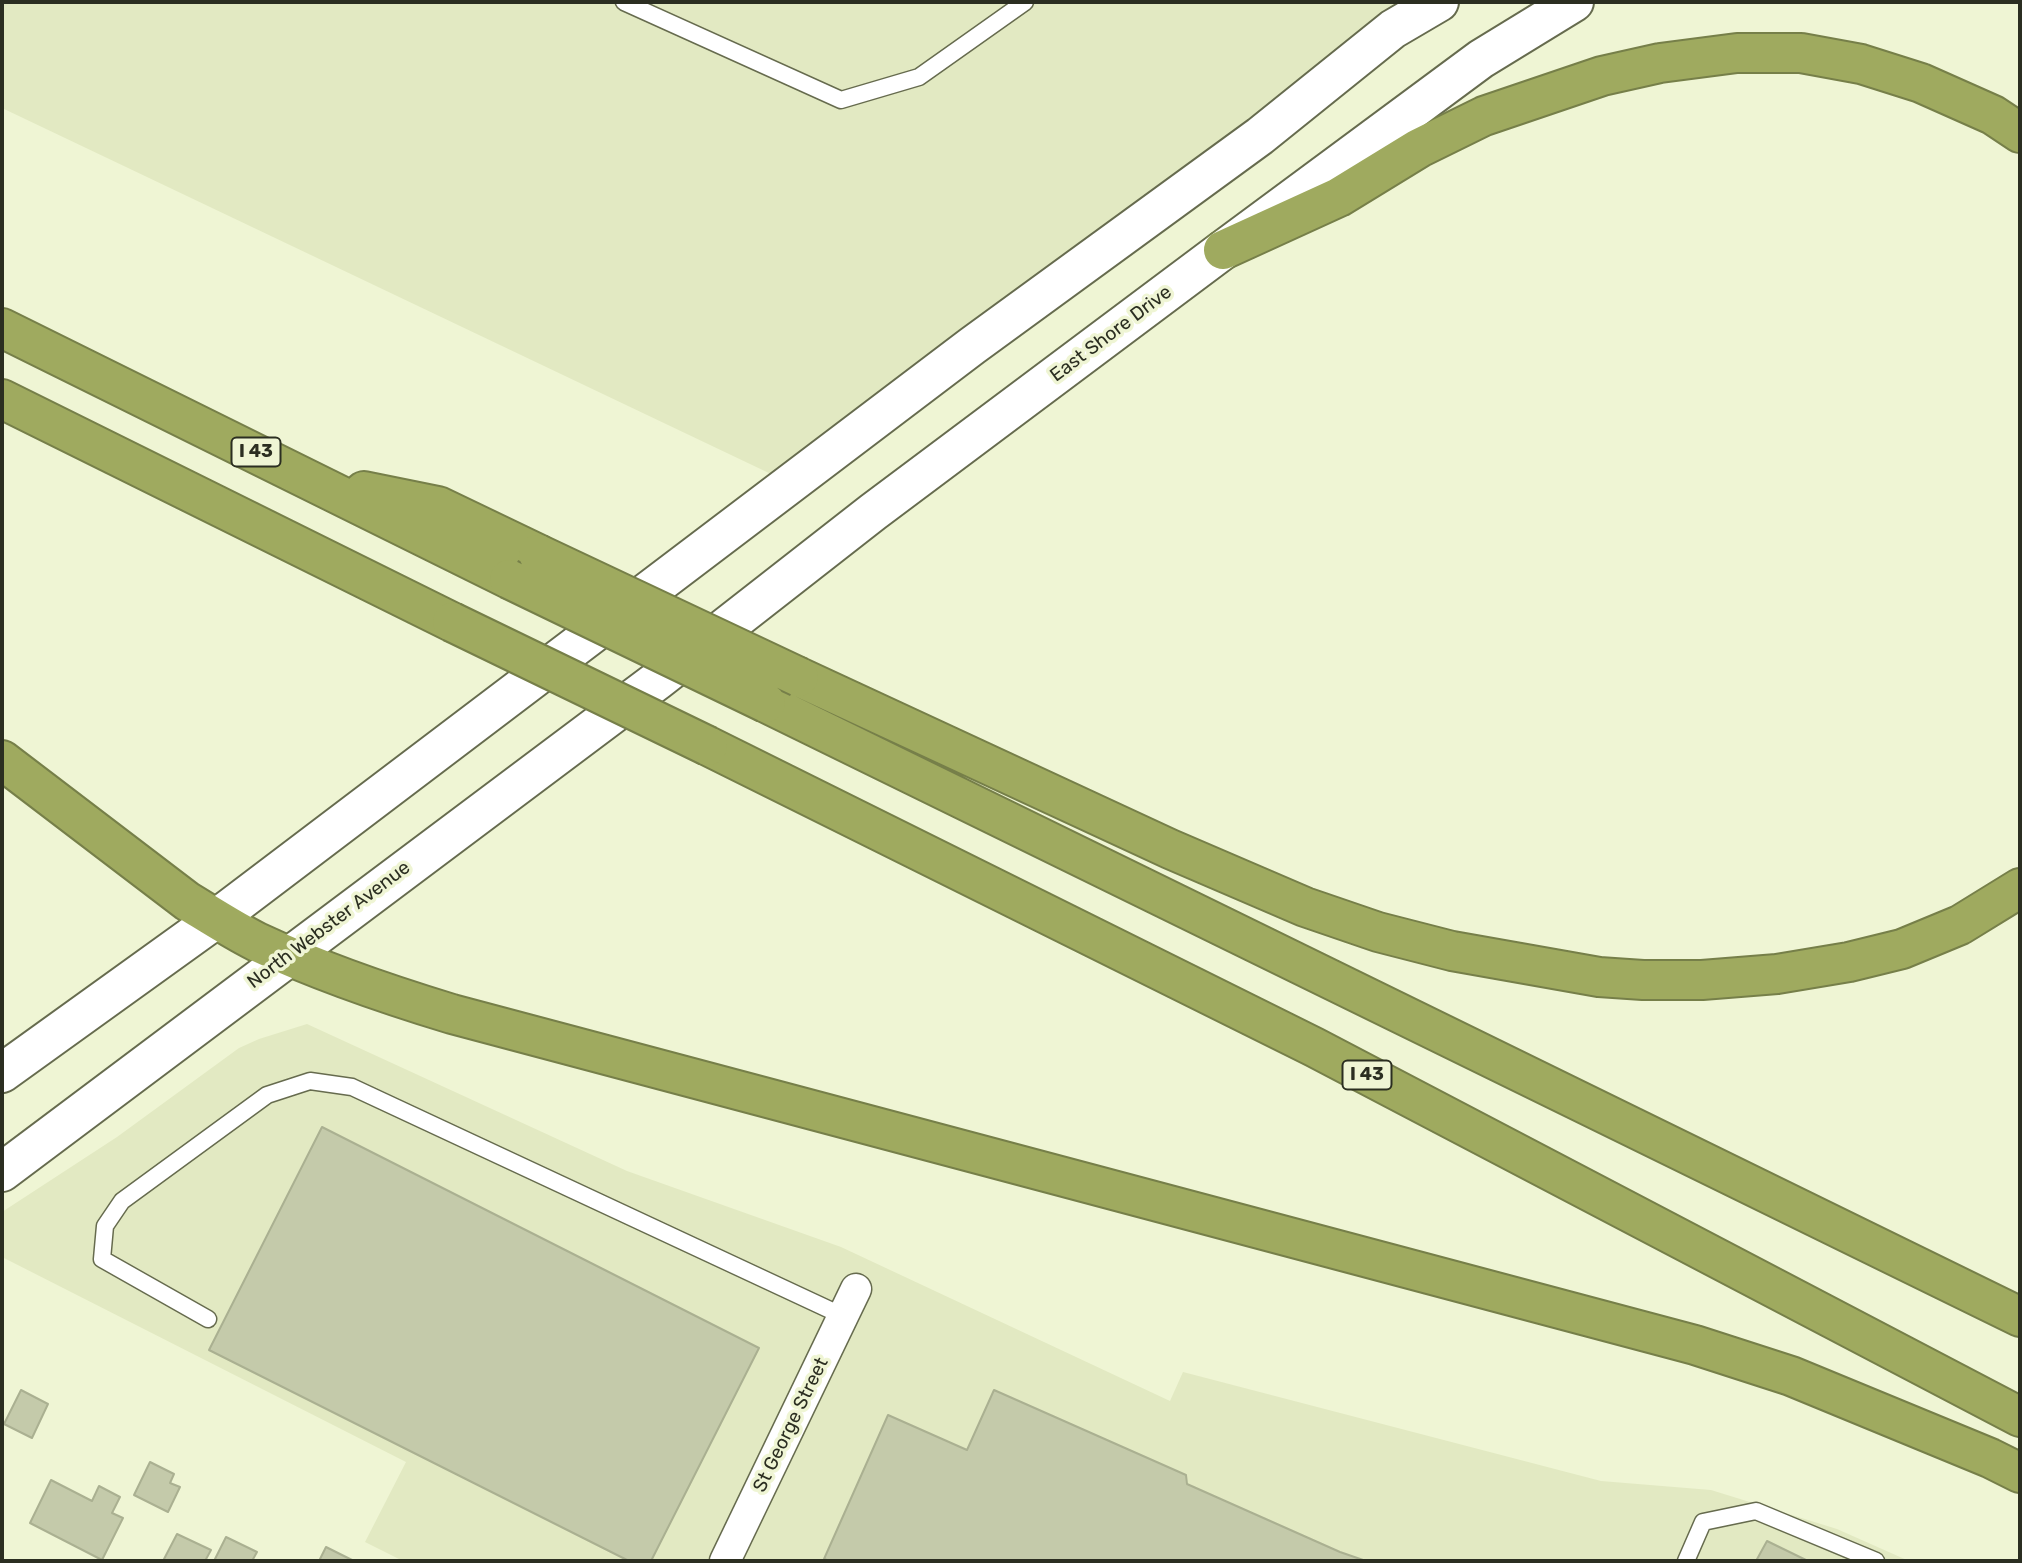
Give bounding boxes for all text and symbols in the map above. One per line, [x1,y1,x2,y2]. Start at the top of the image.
street label: East Shore Drive [1046,281,1176,387]
road number: I 43 [232,438,280,466]
street label: North Webster Avenue [243,856,415,994]
road number: I 43 [1342,1060,1392,1090]
street label: St George Street [749,1354,833,1496]

